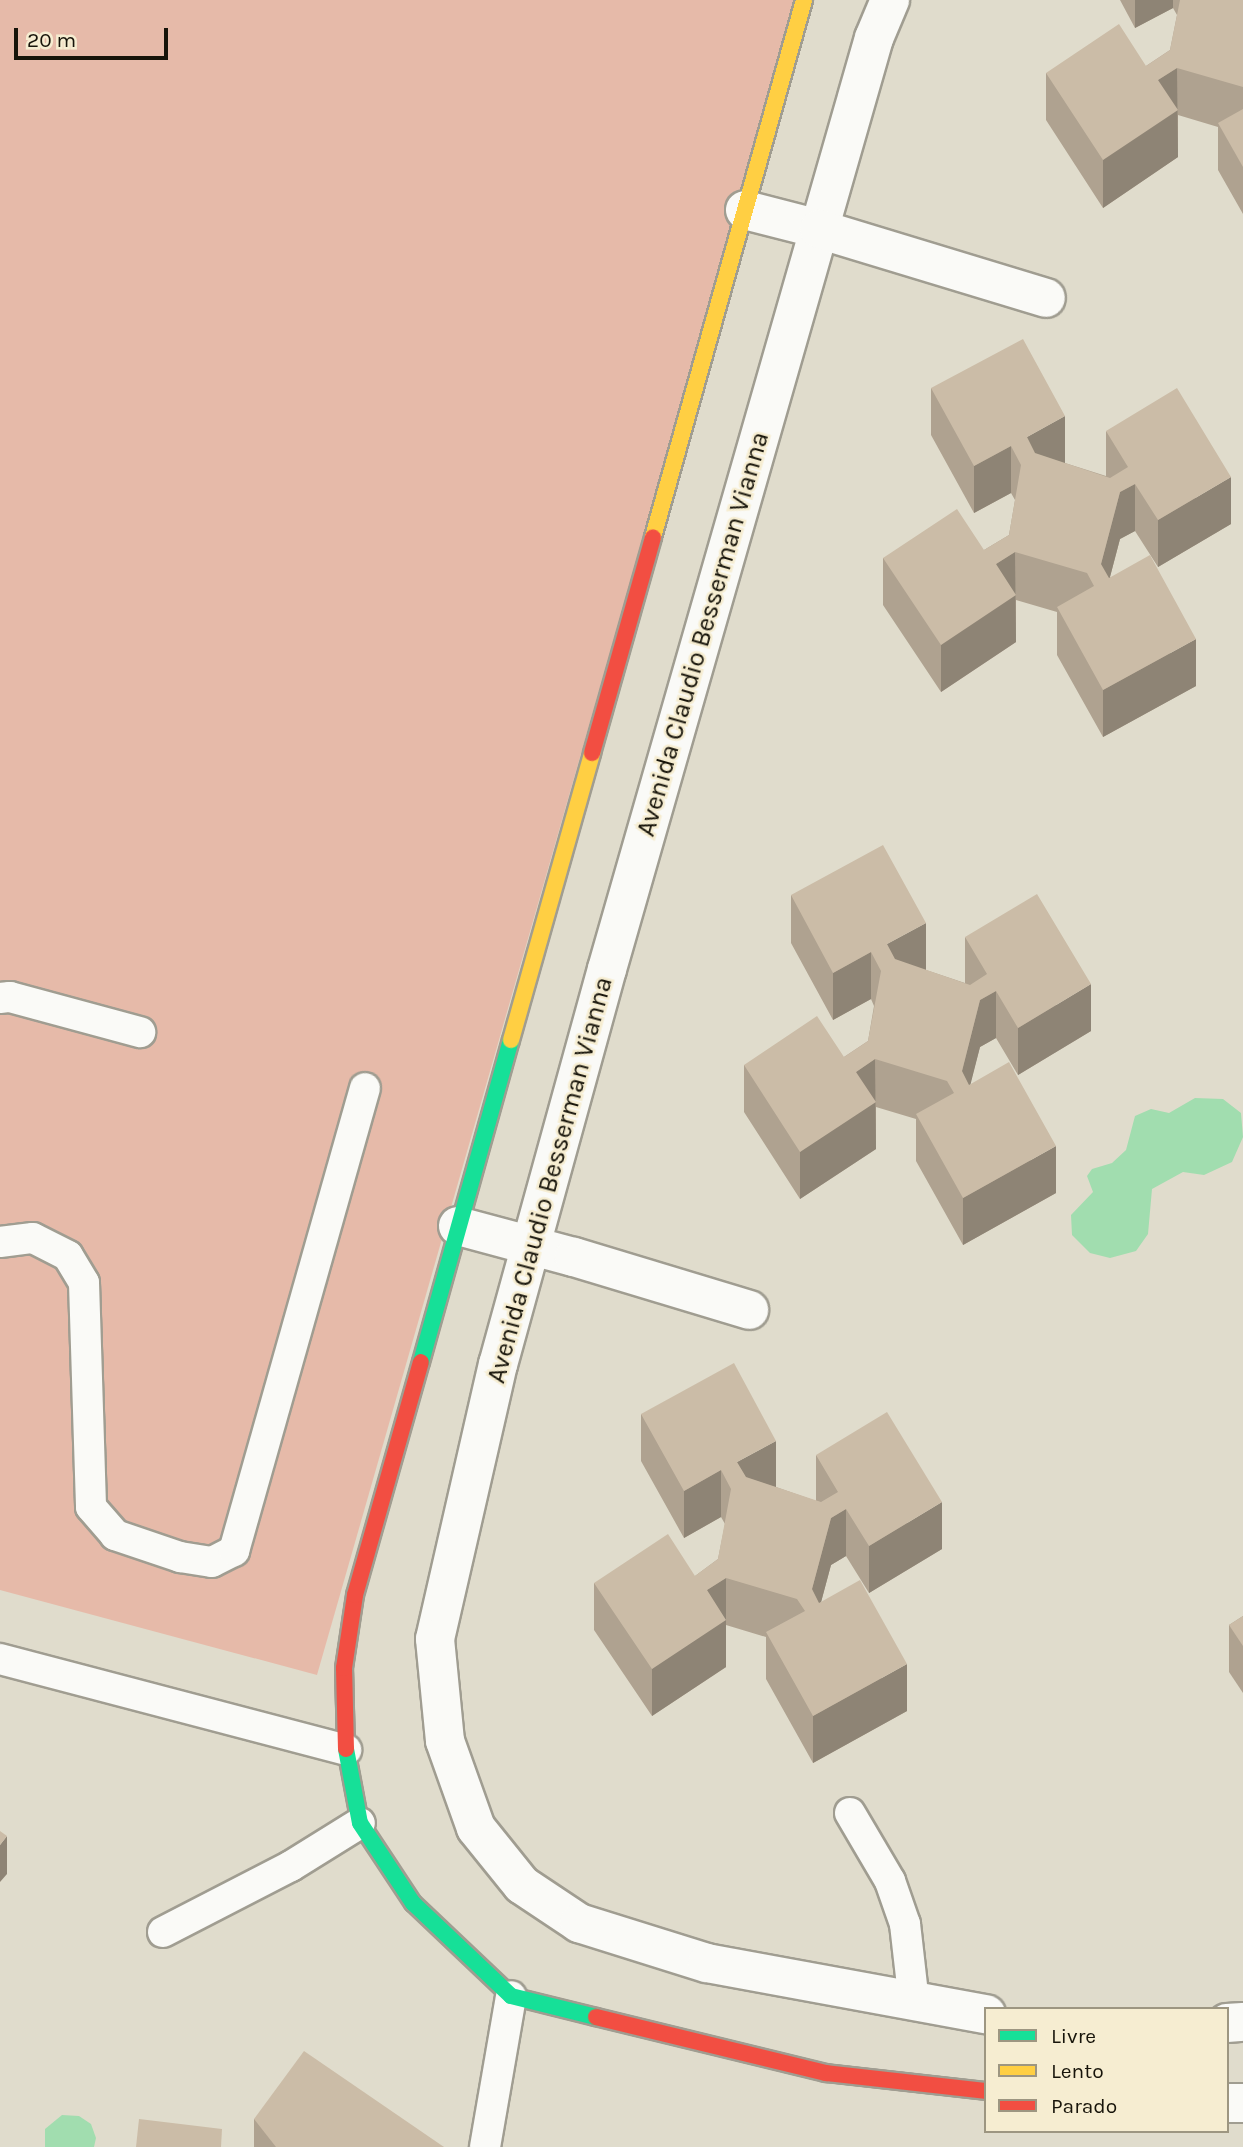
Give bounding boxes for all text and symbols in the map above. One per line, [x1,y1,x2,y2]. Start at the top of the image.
scale bar [18,14,172,58]
text: 20 m [27,28,76,52]
street label: Avenida Claudio Besserman Vianna [630,428,776,840]
street label: Avenida Claudio Besserman Vianna [481,973,619,1387]
legend [984,2007,1229,2133]
text: Livre [1051,2024,1096,2048]
text: Lento [1051,2059,1104,2083]
text: Parado [1051,2094,1117,2118]

